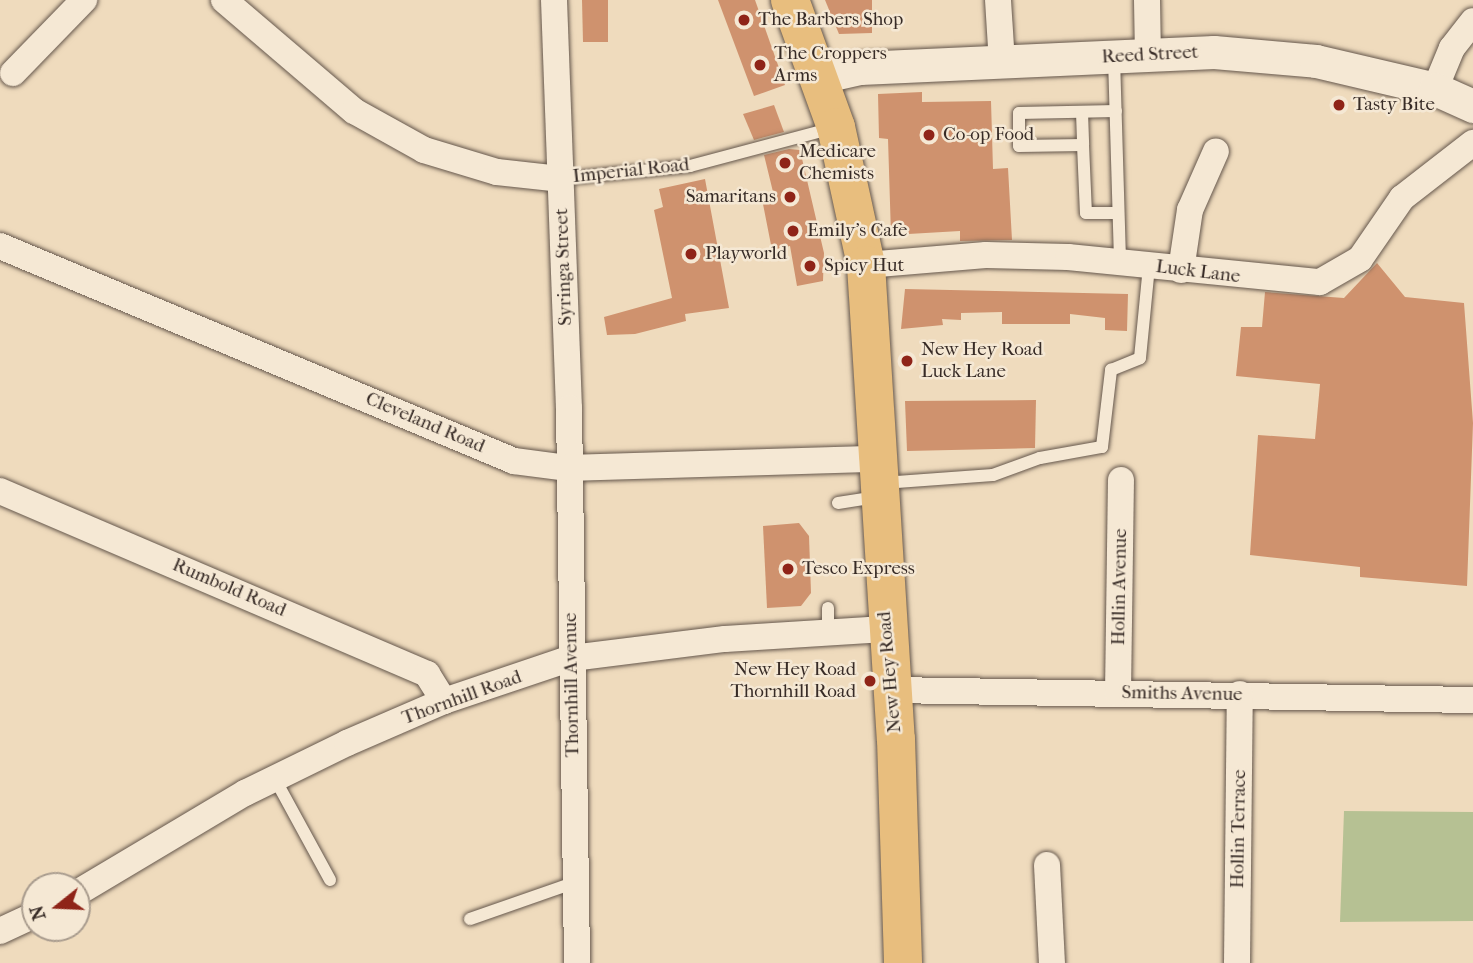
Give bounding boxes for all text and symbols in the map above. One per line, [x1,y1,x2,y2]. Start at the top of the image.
place label: The Barbers Shop [758,9,903,31]
marker: The Barbers Shop [736,12,752,28]
street label: Reed Street [1101,41,1199,69]
place label: The Croppers Arms [774,43,887,87]
marker: The Croppers Arms [752,57,768,73]
place label: Tasty Bite [1353,94,1435,116]
marker: Tasty Bite [1331,97,1347,113]
place label: Co-op Food [943,124,1034,146]
marker: Co-op Food [921,127,937,143]
place label: Medicare Chemists [799,141,876,185]
street label: Imperial Road [572,154,690,188]
marker: Medicare Chemists [777,155,793,171]
place label: Samaritans [686,186,776,208]
marker: Samaritans [782,189,798,205]
street label: Syringa Street [551,208,577,326]
place label: Emily's Cafe [807,220,907,242]
marker: Emily's Cafe [785,223,801,239]
place label: Playworld [705,243,787,265]
marker: Playworld [683,246,699,262]
place label: Spicy Hut [824,255,904,277]
street label: Luck Lane [1154,256,1242,288]
marker: Spicy Hut [802,258,818,274]
place label: New Hey Road Luck Lane [921,339,1043,383]
marker: New Hey Road Luck Lane [899,353,915,369]
street label: Cleveland Road [362,388,488,458]
street label: Hollin Avenue [1108,528,1132,646]
street label: Rumbold Road [169,554,289,622]
place label: Tesco Express [802,558,915,580]
marker: Tesco Express [780,561,796,577]
street label: New Hey Road [873,610,907,734]
street label: Thornhill Avenue [559,613,585,757]
place label: New Hey Road Thornhill Road [730,659,856,703]
street label: Thornhill Road [399,666,525,730]
marker: New Hey Road Thornhill Road [862,673,878,689]
street label: Smiths Avenue [1121,682,1243,706]
street label: Hollin Terrace [1227,769,1251,889]
north arrow [21,872,91,942]
text: N [25,903,51,923]

